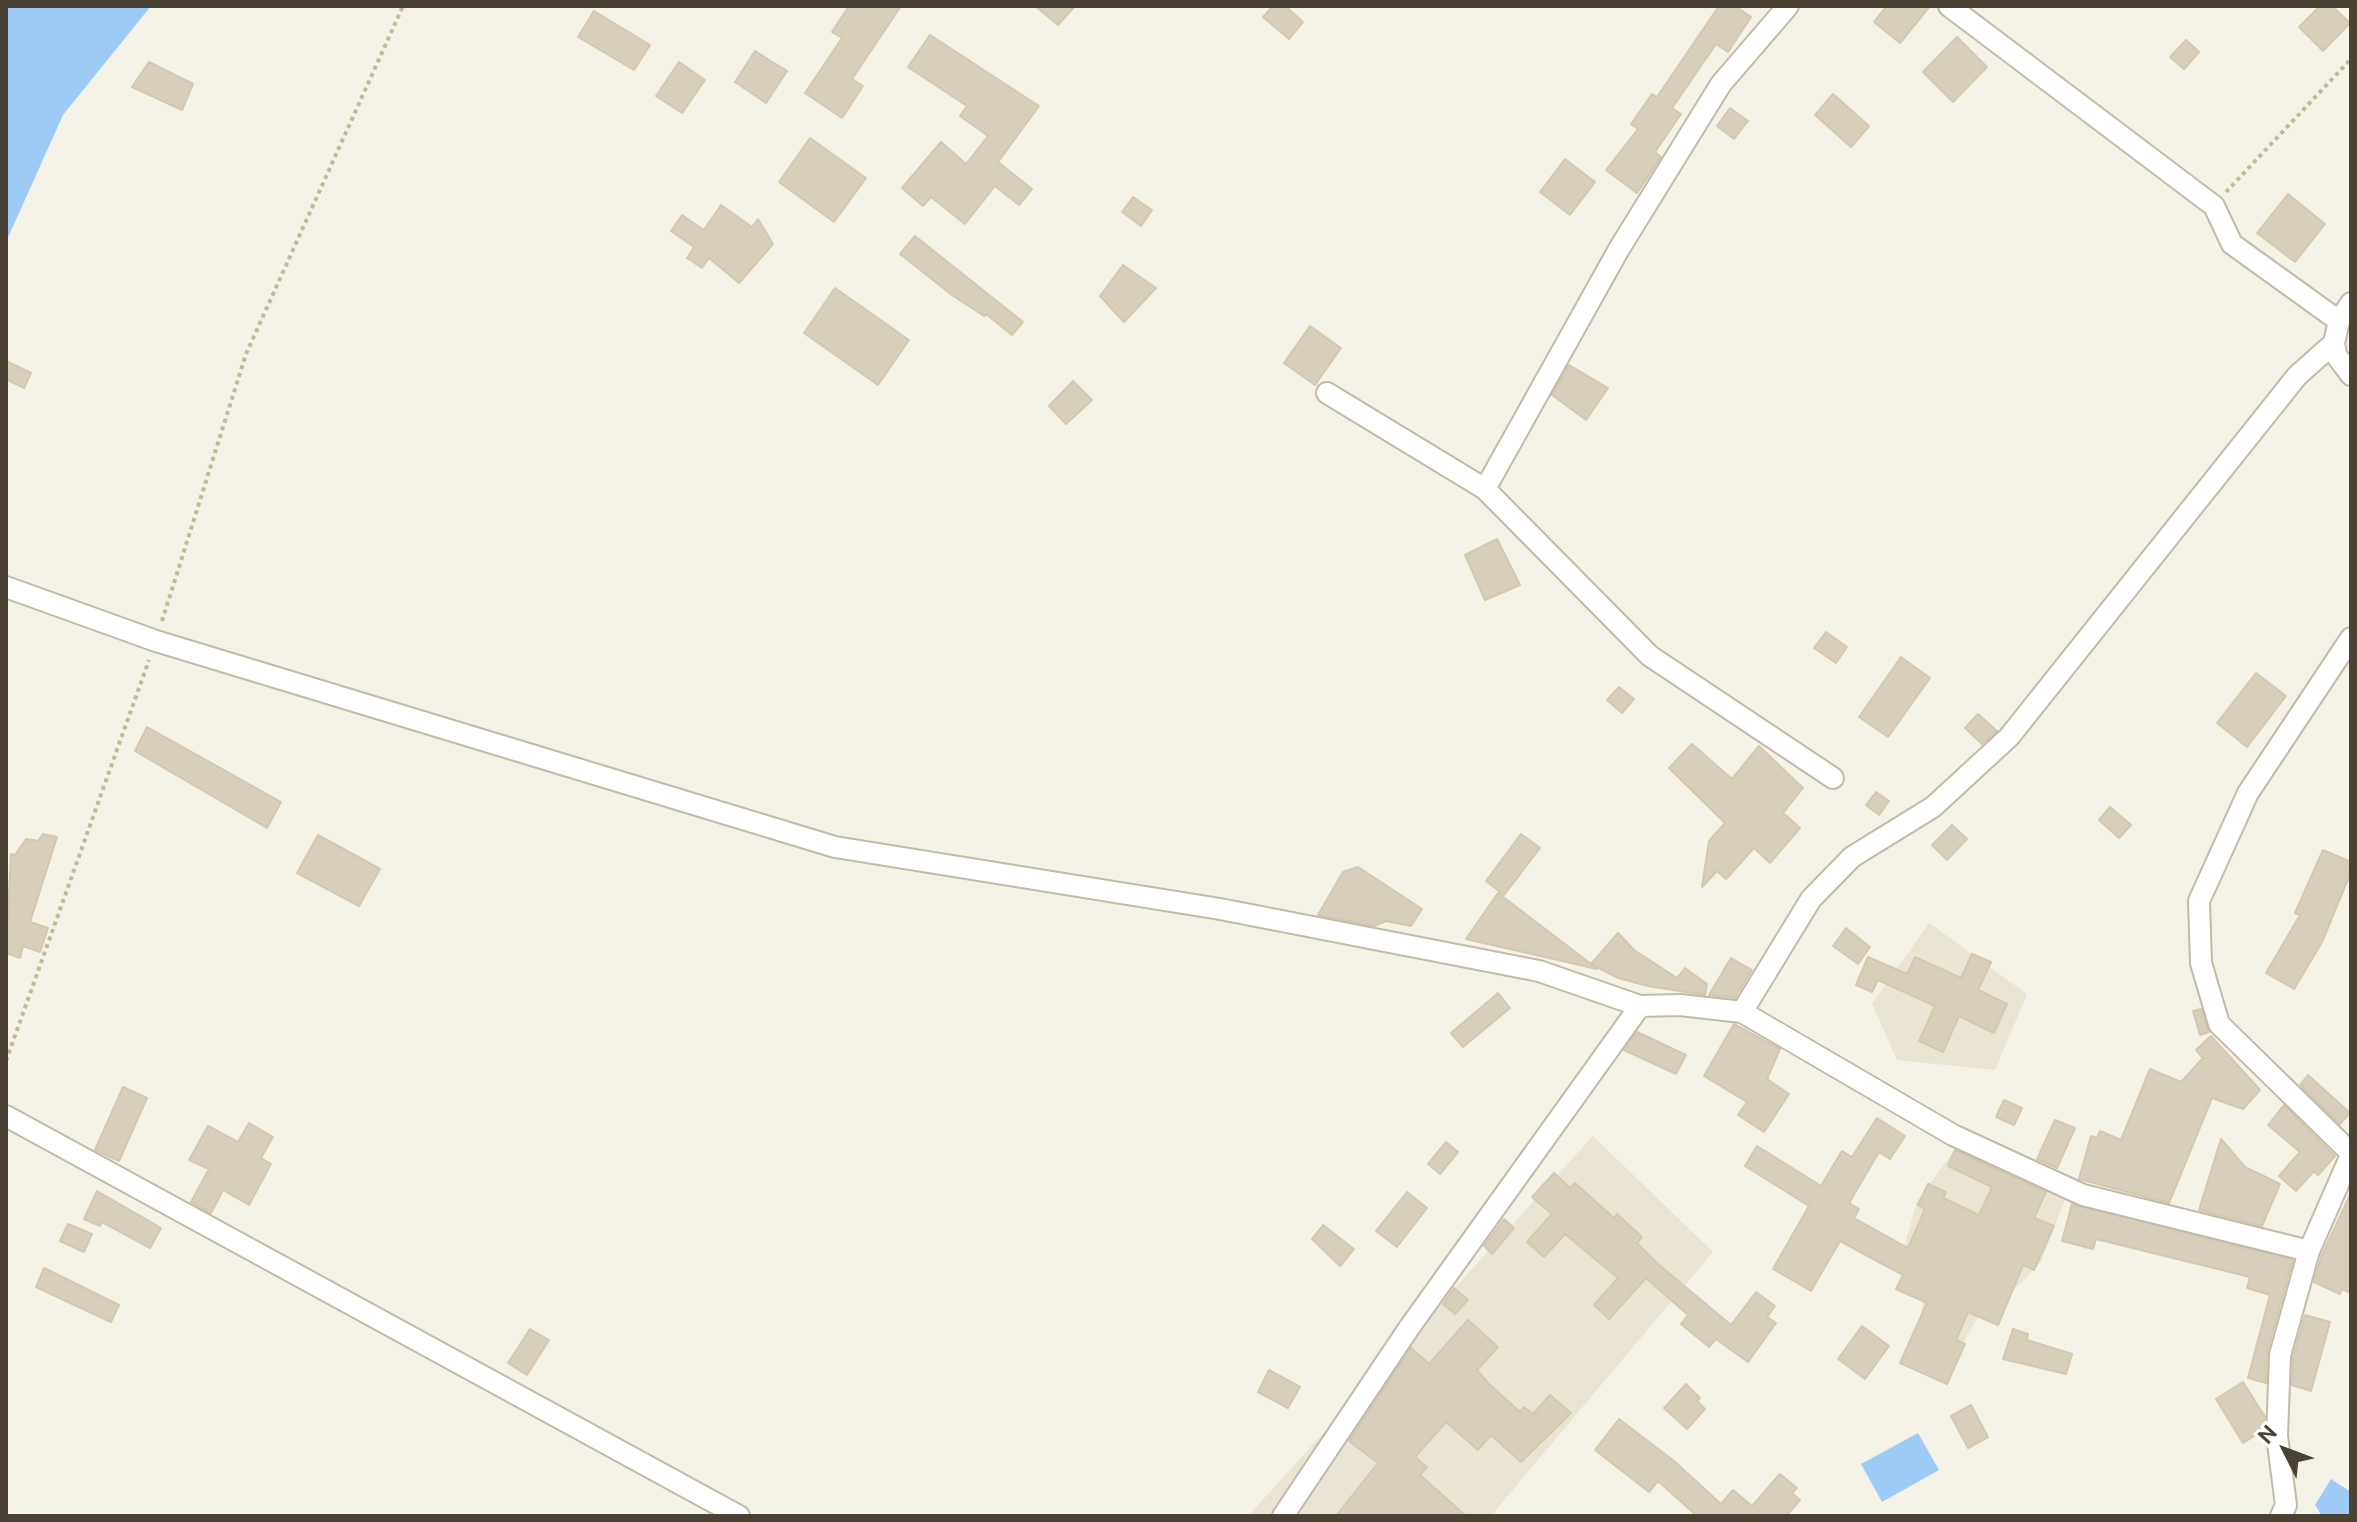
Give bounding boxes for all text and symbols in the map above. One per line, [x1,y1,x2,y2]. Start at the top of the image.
north arrow [2245,1410,2325,1490]
text: N [2252,1419,2282,1448]

